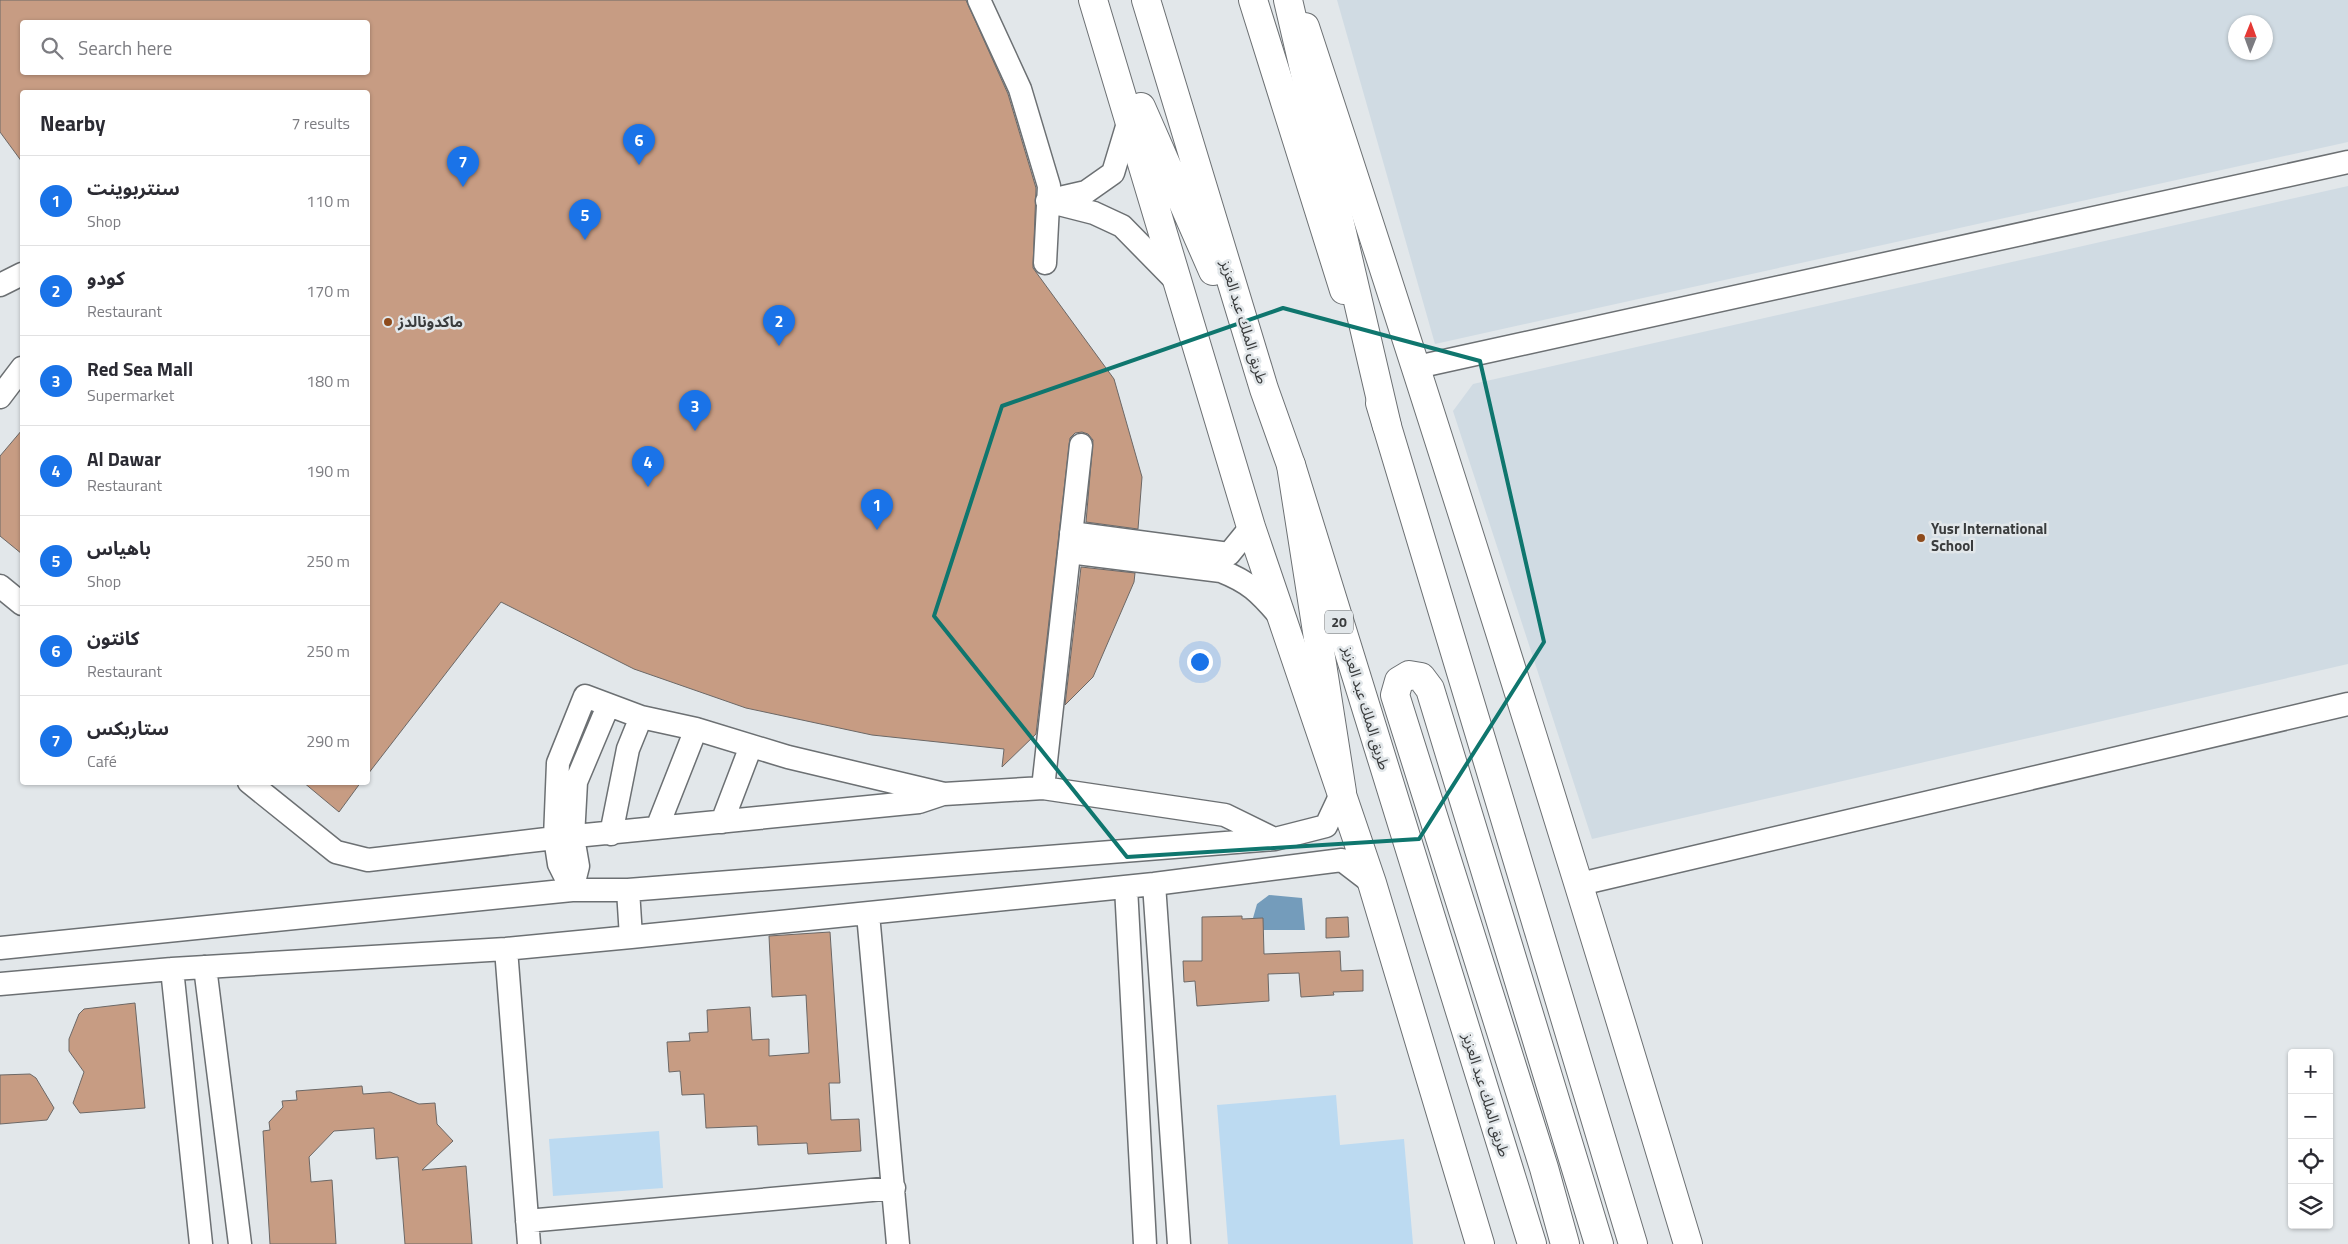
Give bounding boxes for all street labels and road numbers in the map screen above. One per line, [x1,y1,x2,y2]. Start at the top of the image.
street label: طريق الملك عبد العزيز [1214,256,1274,387]
road number: 20 [1325,610,1353,634]
street label: طريق الملك عبد العزيز [1336,642,1396,773]
street label: طريق الملك عبد العزيز [1456,1029,1516,1160]

